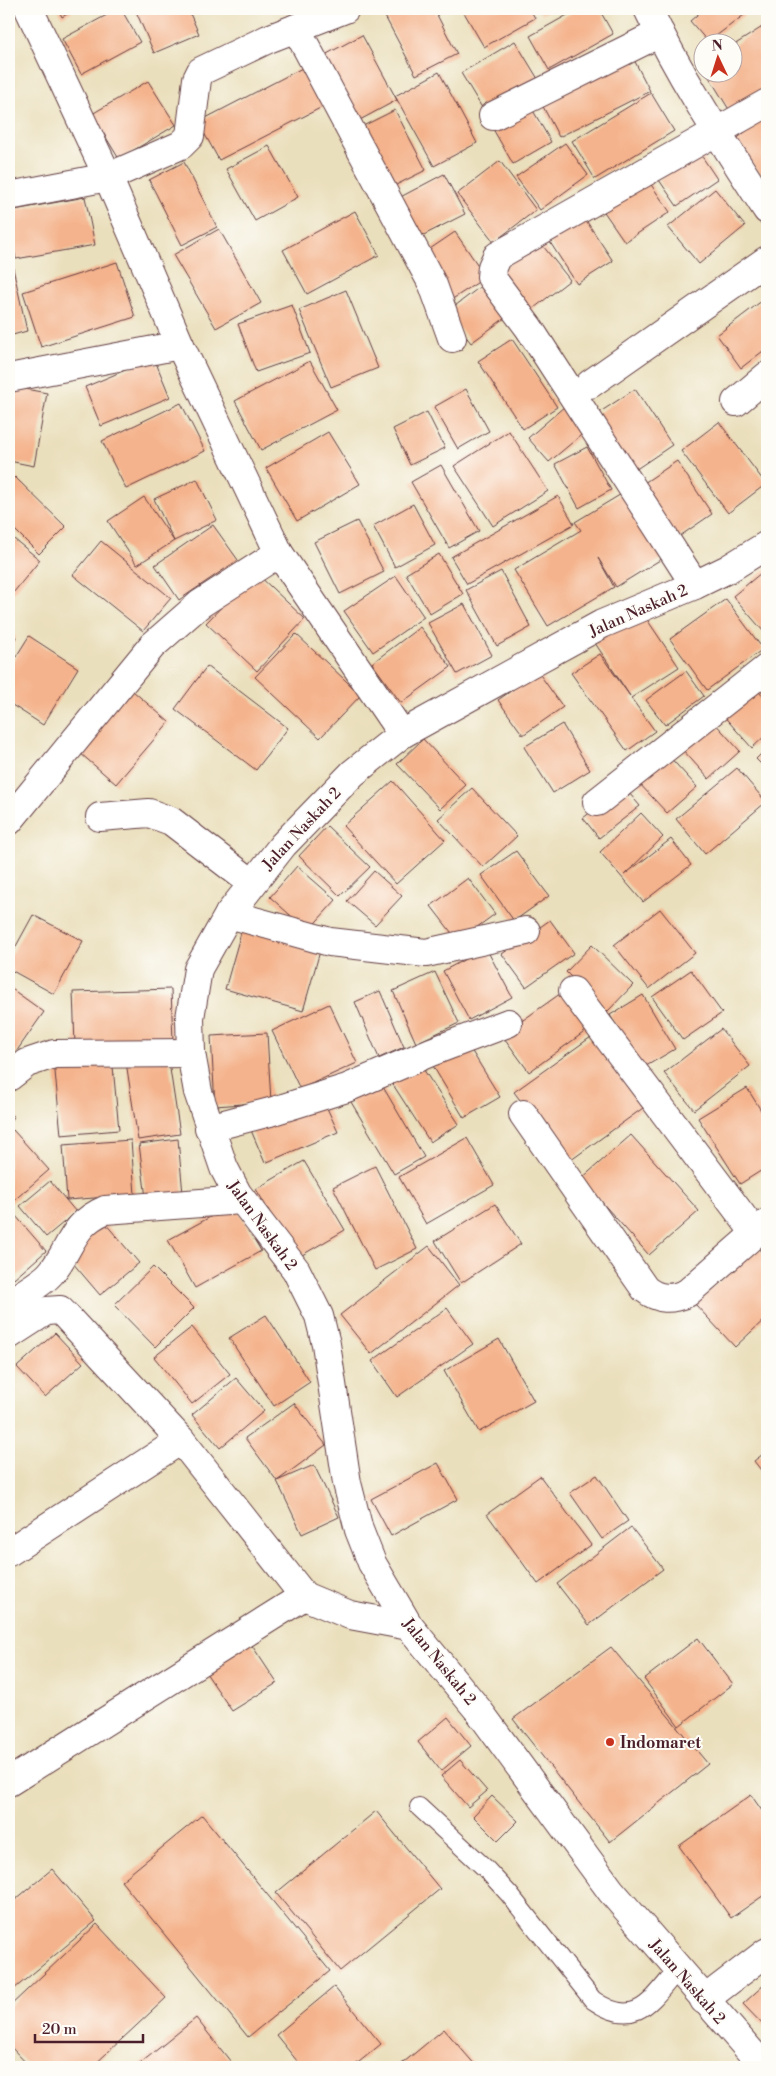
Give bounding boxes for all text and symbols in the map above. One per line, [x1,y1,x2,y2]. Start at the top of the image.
north arrow [694,32,744,82]
text: N [711,37,723,55]
street label: Jalan Naskah 2 [585,580,691,642]
street label: Jalan Naskah 2 [258,783,345,875]
street label: Jalan Naskah 2 [222,1176,301,1274]
street label: Jalan Naskah 2 [397,1613,480,1709]
place label: Indomaret [620,1733,701,1753]
marker: Indomaret [604,1736,616,1748]
street label: Jalan Naskah 2 [644,1934,730,2028]
scale bar [35,2011,142,2043]
text: 20 m [42,2020,77,2039]

